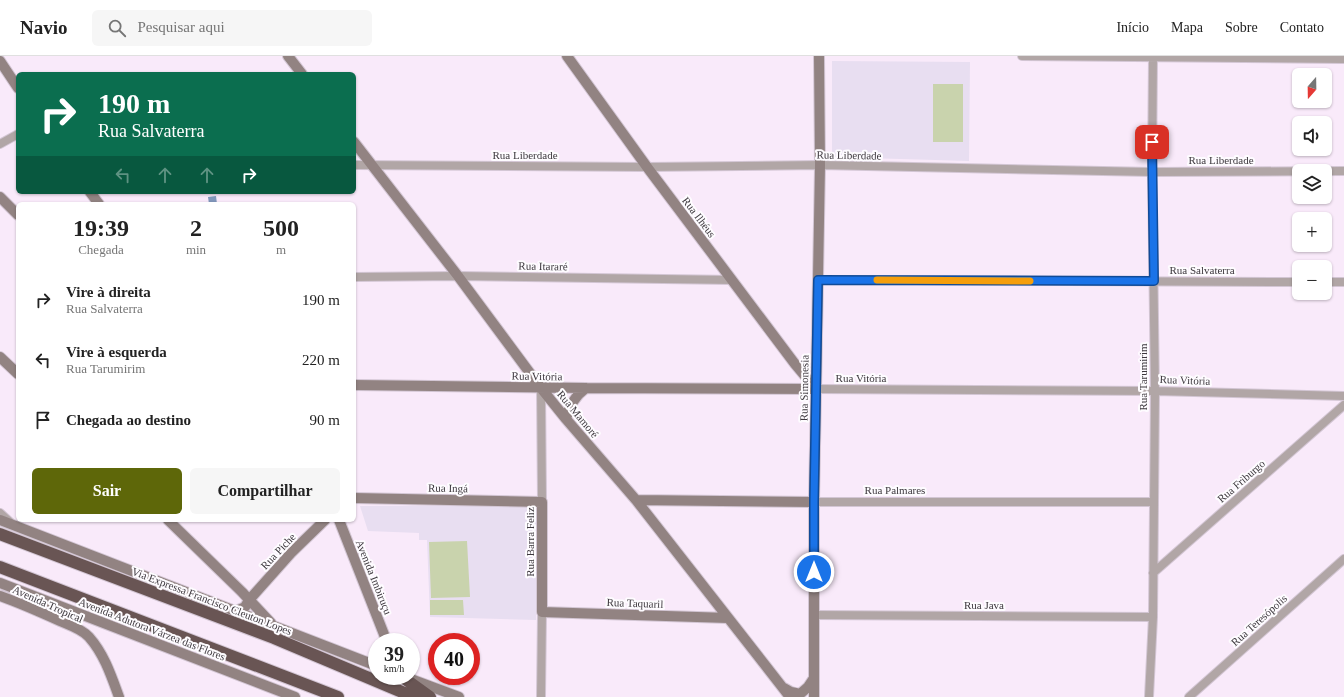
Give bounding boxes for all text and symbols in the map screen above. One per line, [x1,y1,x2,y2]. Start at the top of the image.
search box [92,10,372,46]
text: Navio [20,17,68,38]
icon: search [106,17,128,39]
text: Pesquisar aqui [138,19,225,35]
text: Início [1116,20,1149,35]
text: Mapa [1171,20,1203,35]
text: Sobre [1225,20,1258,35]
text: Contato [1280,20,1324,35]
north arrow [1292,68,1332,108]
map controls [1292,68,1332,300]
icon: right [32,88,84,140]
text: 190 m [98,88,170,119]
button: sound [1292,116,1332,156]
text: Rua Salvaterra [98,121,204,141]
pin [1135,125,1169,159]
icon: arrive [1141,131,1163,153]
street label: Rua Liberdade [816,148,882,162]
street label: Rua Liberdade [492,149,558,161]
street label: Rua Liberdade [1188,154,1254,166]
icon: left [112,164,134,186]
icon: ahead [154,164,176,186]
icon: ahead [196,164,218,186]
icon: right [238,164,260,186]
button: layers [1292,164,1332,204]
street label: Rua Ilhéus [680,194,718,240]
button: + [1292,212,1332,252]
text: 19:39 [73,215,129,241]
text: 2 [190,215,202,241]
text: 500 [263,215,299,241]
text: Chegada [78,242,124,257]
text: min [186,242,206,257]
text: m [276,242,286,257]
street label: Rua Itararé [518,260,568,272]
button: − [1292,260,1332,300]
street label: Rua Salvaterra [1169,264,1235,276]
text: Vire à direita [66,284,151,300]
icon: right [32,289,54,311]
text: 190 m [302,292,340,308]
text: Rua Salvaterra [66,301,143,316]
street label: Rua Tarumirim [1137,343,1149,411]
text: Vire à esquerda [66,344,167,360]
icon: left [32,349,54,371]
text: 220 m [302,352,340,368]
street label: Rua Simonesia [797,355,811,421]
text: Rua Tarumirim [66,361,145,376]
street label: Rua Vitória [512,370,563,382]
street label: Rua Vitória [836,372,886,384]
street label: Rua Vitória [1159,373,1211,387]
street label: Rua Mamoré [555,388,601,440]
icon: arrive [32,409,54,431]
text: Chegada ao destino [66,412,191,428]
text: 90 m [310,412,340,428]
street label: Rua Friburgo [1215,457,1267,505]
button: Sair [32,468,182,514]
button: Compartilhar [190,468,340,514]
street label: Rua Ingá [428,482,468,494]
street label: Rua Palmares [865,484,925,496]
street label: Rua Barra Feliz [524,507,536,577]
street label: Rua Piche [258,530,298,572]
street label: Avenida Imbiruçu [354,538,395,617]
position arrow [793,551,835,593]
street label: Via Expressa Francisco Cleuton Lopes [130,565,294,637]
street label: Avenida Tropical [11,583,85,625]
street label: Rua Teresópolis [1229,592,1289,648]
street label: Avenida Adutora Várzea das Flores [77,595,227,663]
street label: Rua Taquaril [606,596,664,610]
street label: Rua Java [964,599,1004,611]
speed limit sign: 40 [428,633,480,685]
text: 39 [384,643,404,665]
text: km/h [384,663,404,674]

